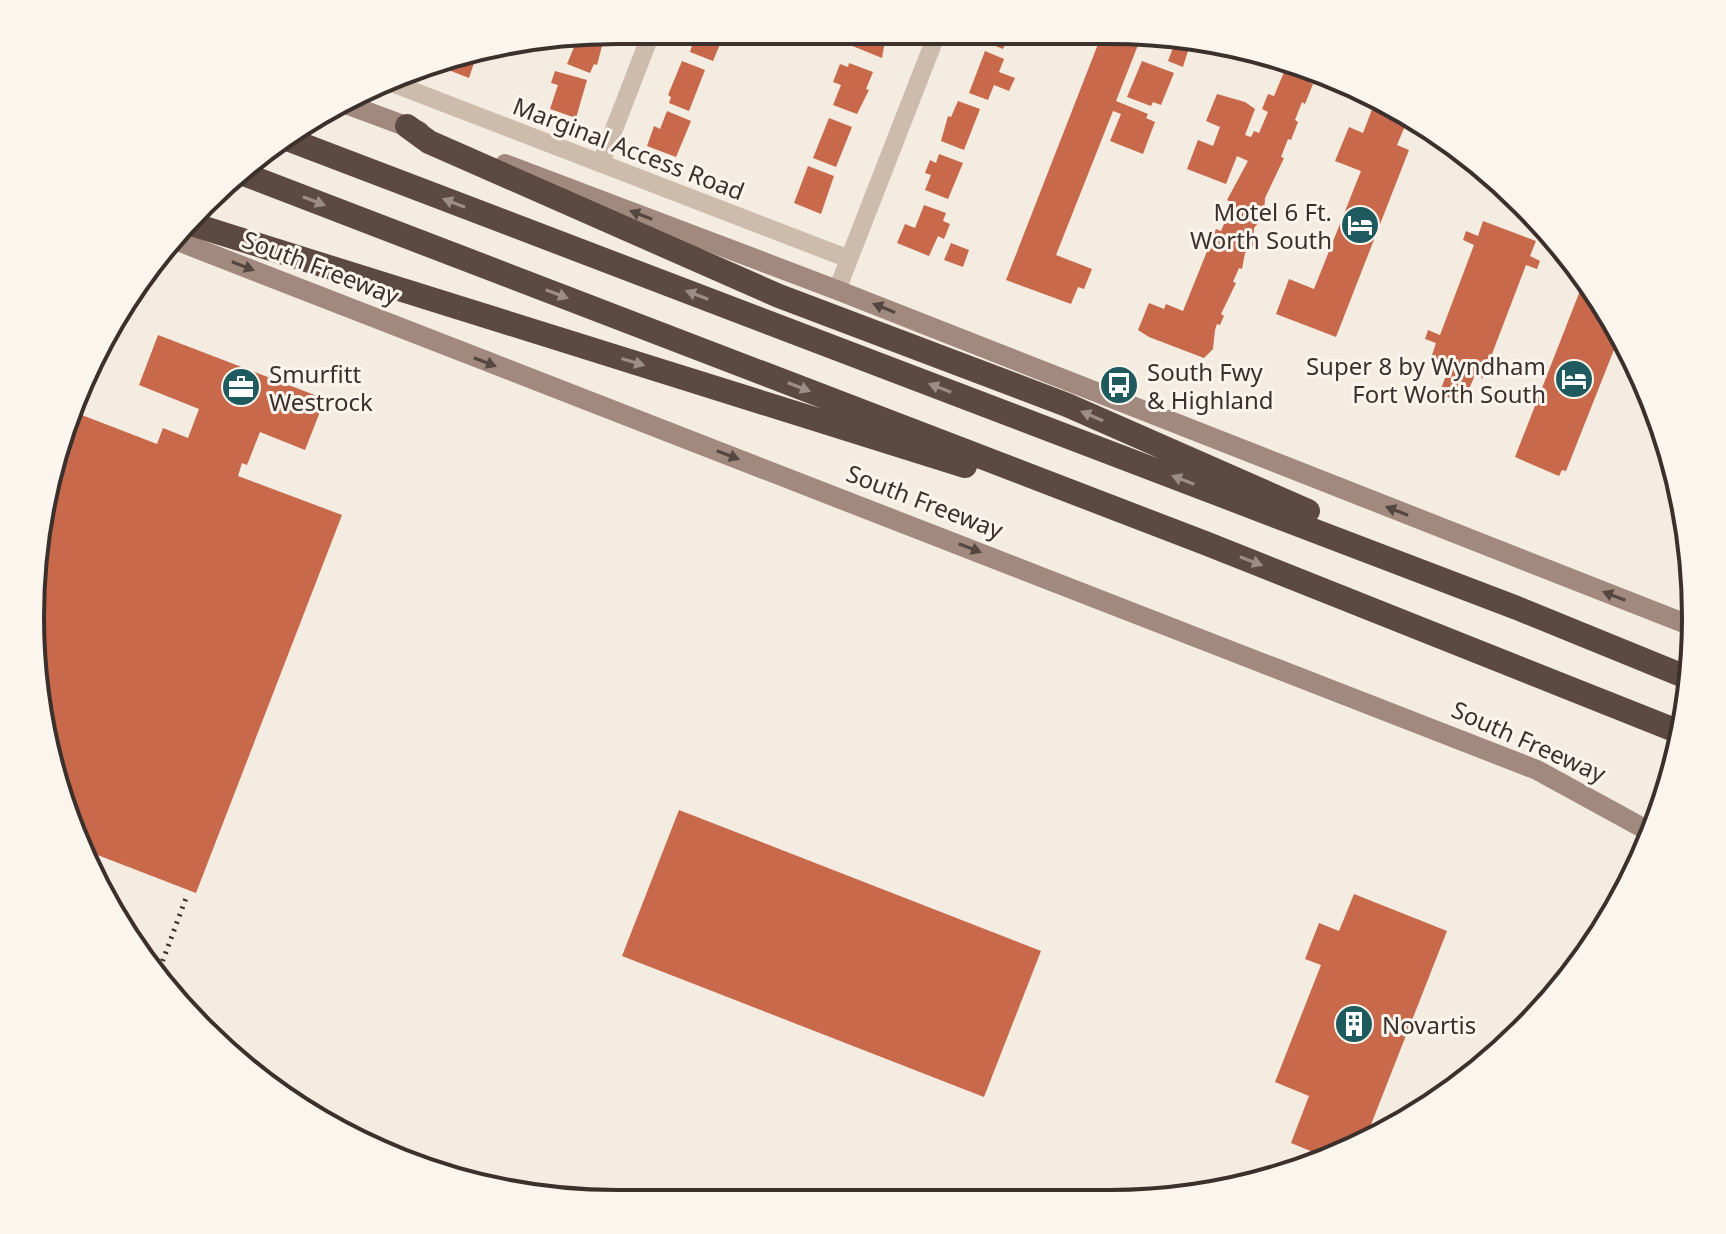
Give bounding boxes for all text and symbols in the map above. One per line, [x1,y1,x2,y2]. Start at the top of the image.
street label: Marginal Access Road [509,89,749,207]
one-way arrow [302,195,326,208]
place label: Motel 6 Ft. Worth South [1190,195,1332,256]
one-way arrow [442,196,466,209]
hotel icon: Motel 6 Ft. Worth South [1339,204,1381,246]
one-way arrow [629,208,653,221]
street label: South Freeway [238,222,405,312]
one-way arrow [231,260,255,273]
one-way arrow [545,288,569,301]
one-way arrow [685,288,709,301]
one-way arrow [872,301,896,314]
place label: Super 8 by Wyndham Fort Worth South [1306,349,1546,410]
place label: South Fwy & Highland [1147,355,1274,416]
one-way arrow [473,356,497,369]
one-way arrow [622,356,646,369]
place label: Smurfitt Westrock [269,357,373,418]
hotel icon: Super 8 by Wyndham Fort Worth South [1553,358,1595,400]
bus stop icon: South Fwy & Highland [1098,364,1140,406]
office icon: Smurfitt Westrock [220,366,262,408]
one-way arrow [787,381,811,394]
one-way arrow [928,381,952,394]
one-way arrow [1080,409,1104,422]
one-way arrow [716,449,740,462]
street label: South Freeway [842,456,1009,546]
one-way arrow [1171,473,1195,486]
one-way arrow [1385,504,1409,517]
one-way arrow [959,542,983,555]
one-way arrow [1239,554,1263,567]
one-way arrow [1602,589,1626,602]
street label: South Freeway [1447,692,1612,790]
building icon: Novartis [1333,1003,1375,1045]
place label: Novartis [1382,1008,1476,1041]

